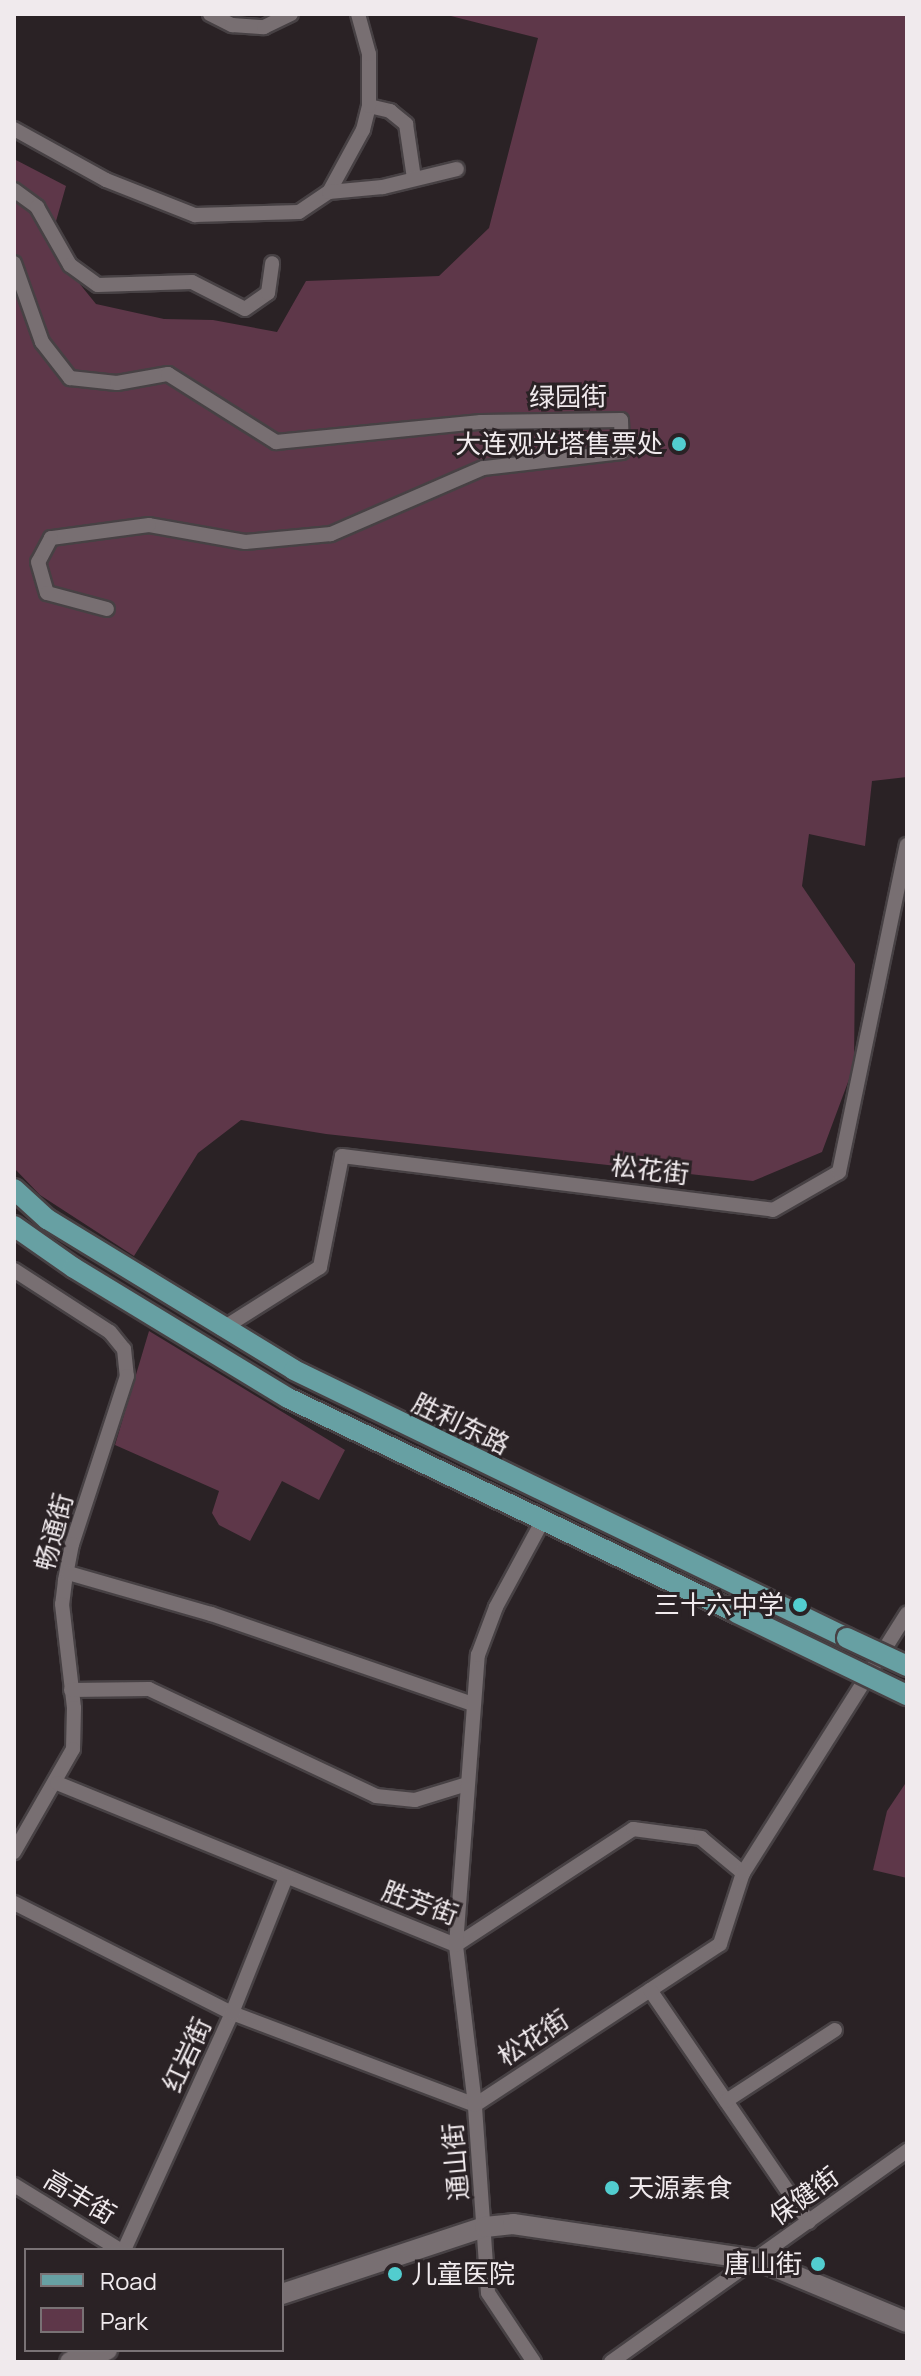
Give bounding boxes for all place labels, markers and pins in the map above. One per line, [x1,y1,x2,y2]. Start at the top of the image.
place label: 大连观光塔售票处 [455,428,663,460]
marker: 大连观光塔售票处 [670,435,688,453]
place label: 三十六中学 [654,1589,784,1621]
marker: 三十六中学 [791,1596,809,1614]
place label: 天源素食 [628,2172,732,2204]
marker: 天源素食 [603,2179,621,2197]
place label: 唐山街 [724,2248,802,2280]
marker: 唐山街 [809,2255,827,2273]
place label: 儿童医院 [411,2258,515,2290]
marker: 儿童医院 [386,2265,404,2283]

